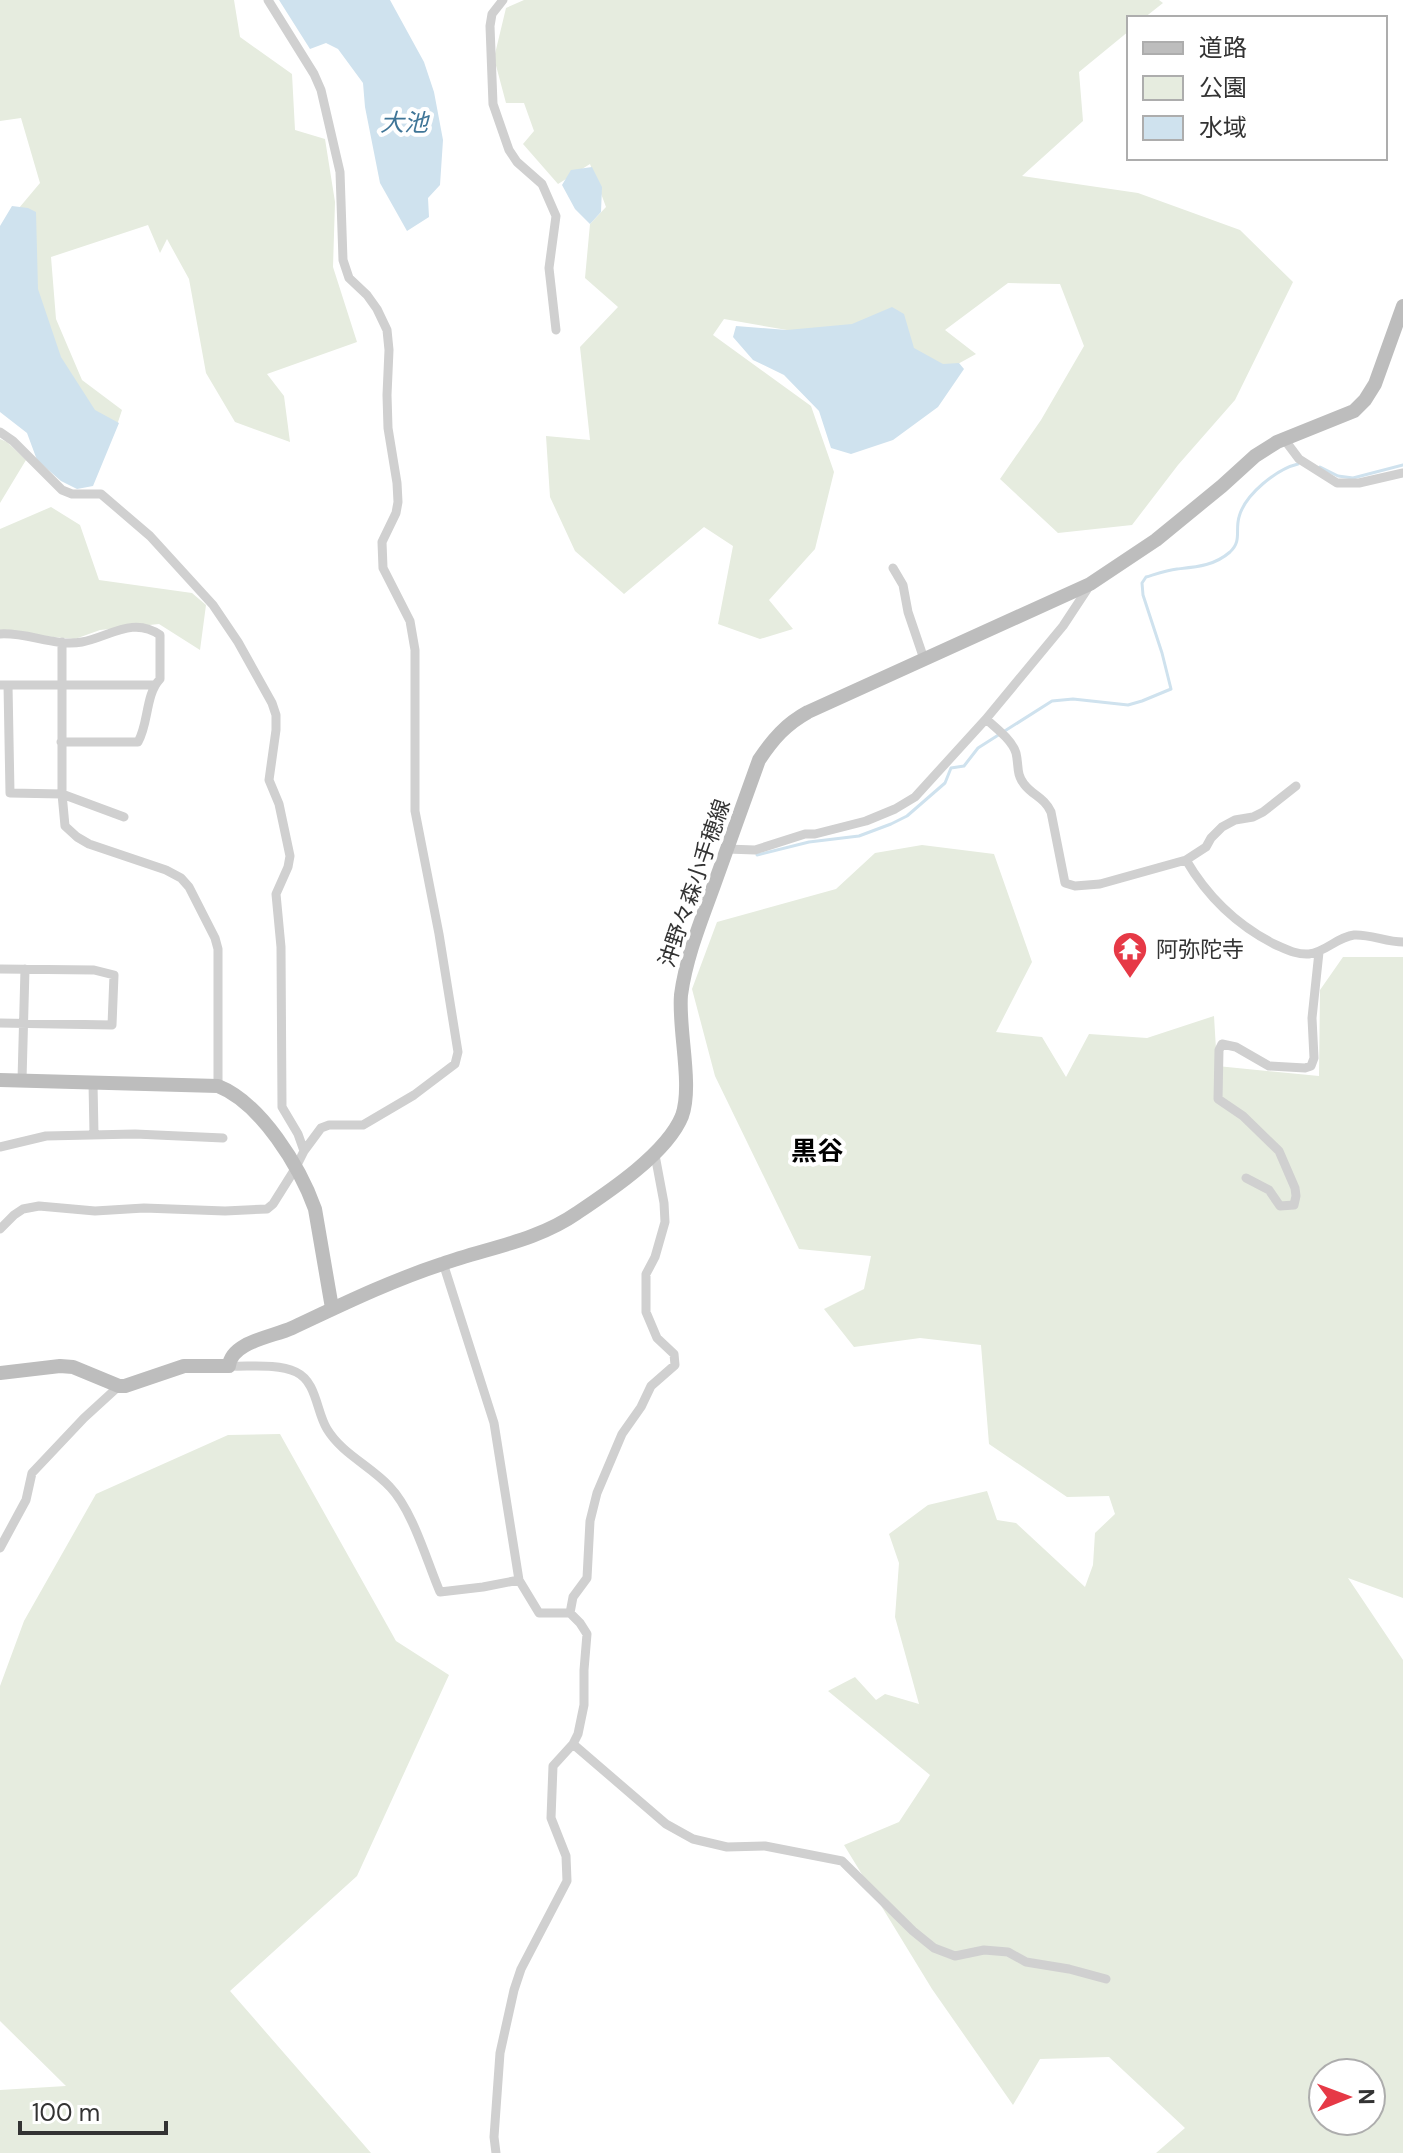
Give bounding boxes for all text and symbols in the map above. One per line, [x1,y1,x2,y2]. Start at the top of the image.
legend [1127,16,1387,160]
text: 道路 [1199,32,1247,63]
text: 公園 [1199,72,1247,103]
water label: 大池 [380,107,430,138]
text: 水域 [1199,112,1247,143]
street label: 沖野々森小手穂線 [652,795,737,971]
temple icon: 阿弥陀寺 [1111,930,1149,980]
place label: 阿弥陀寺 [1156,935,1244,964]
district label: 黒谷 [791,1134,843,1168]
north arrow [1307,2057,1387,2137]
scale bar [20,2085,166,2135]
text: N [1352,2088,1381,2105]
text: 100 m [32,2097,100,2128]

